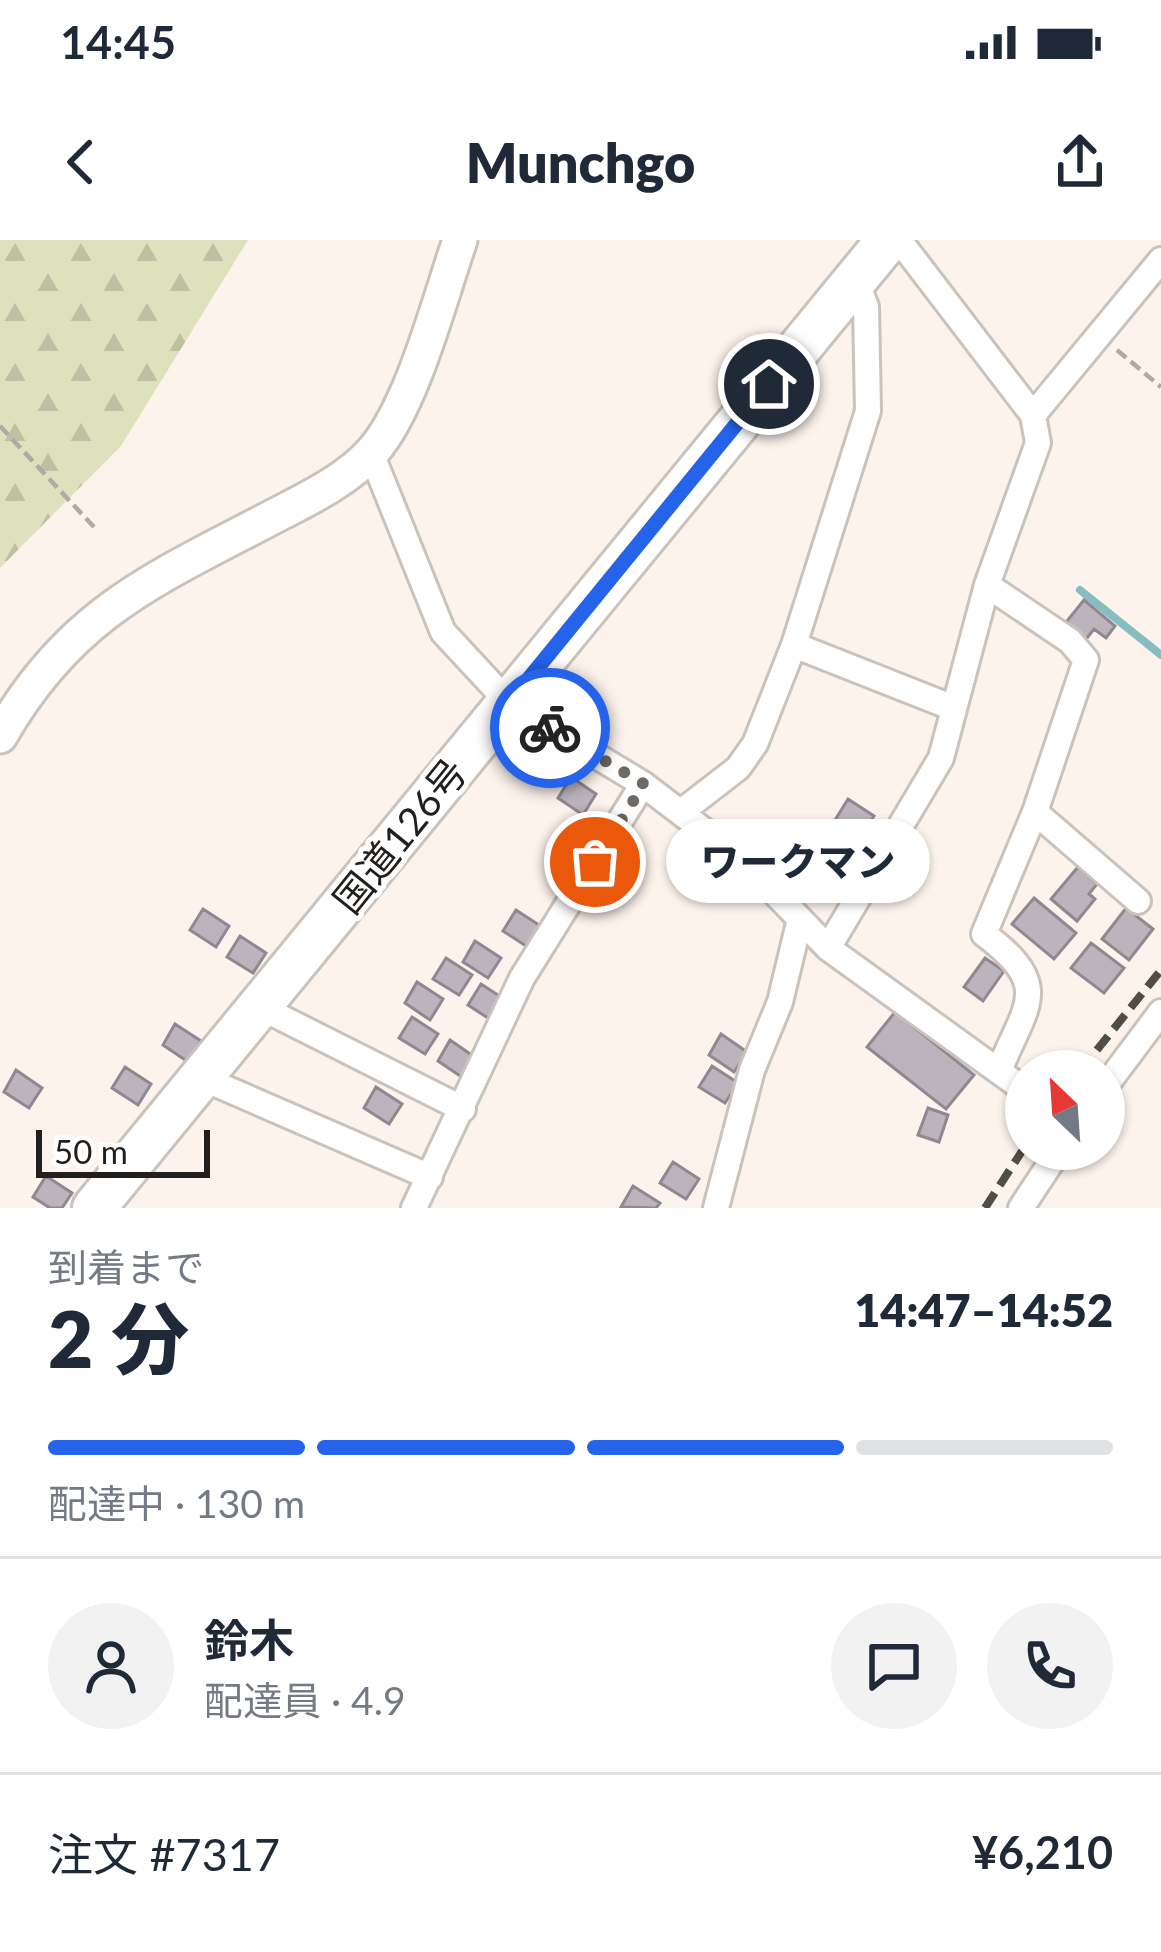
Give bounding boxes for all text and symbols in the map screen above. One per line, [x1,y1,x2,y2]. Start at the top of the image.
text: 14:45 [60,15,176,69]
icon: back [48,129,114,195]
icon: share [1047,129,1113,195]
text: Munchgo [466,130,695,195]
pin [718,333,820,435]
icon: home [736,351,802,417]
courier [490,668,610,788]
icon: bike [517,695,583,761]
street label: 国道126号 [323,749,475,922]
pin [544,811,646,913]
callout: ワークマン [667,820,931,904]
icon: bag [562,829,628,895]
text: ワークマン [700,838,896,884]
north arrow [1005,1050,1125,1170]
map controls [1005,1050,1125,1170]
scale bar [36,1124,210,1177]
text: 50 m [54,1131,128,1171]
text: 到着まで [48,1244,204,1290]
text: 14:47–14:52 [854,1283,1113,1337]
text: 2 分 [48,1291,189,1385]
text: 配達中 · 130 m [48,1480,305,1526]
button: person [48,1603,174,1729]
button: chat [831,1603,957,1729]
button: phone [987,1603,1113,1729]
text: 鈴木 [204,1613,294,1667]
text: 配達員 · 4.9 [204,1677,406,1723]
text: ¥6,210 [972,1825,1113,1879]
text: 注文 #7317 [48,1827,280,1881]

